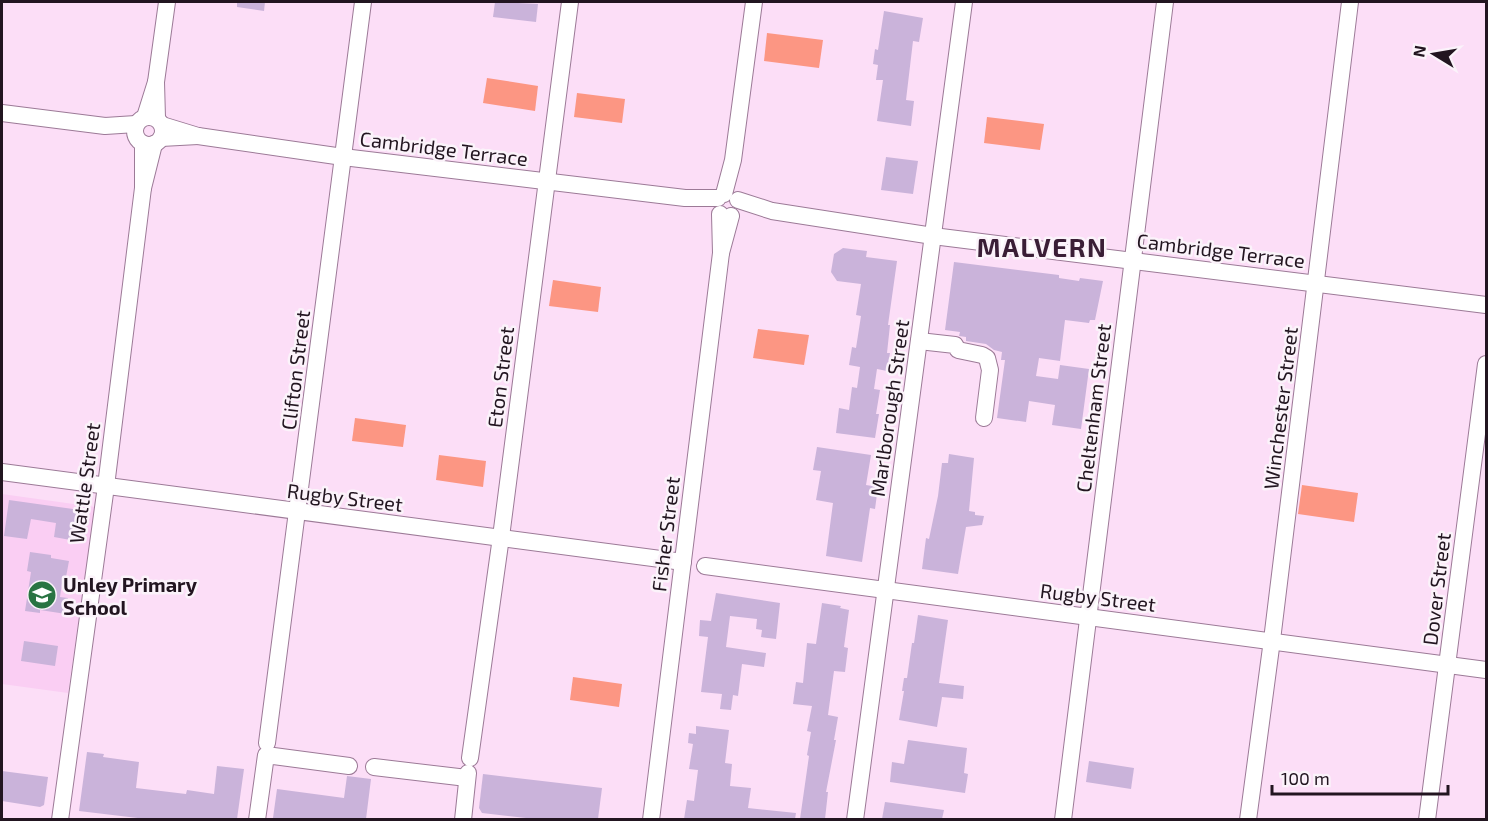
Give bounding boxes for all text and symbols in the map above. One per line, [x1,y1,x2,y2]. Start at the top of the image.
north arrow [1404,24,1464,84]
text: N [1408,44,1429,59]
street label: Cambridge Terrace [359,126,529,170]
street label: Cambridge Terrace [1136,228,1306,272]
district label: MALVERN [977,231,1107,262]
street label: Clifton Street [276,308,314,431]
street label: Marlborough Street [865,318,913,498]
street label: Cheltenham Street [1071,322,1115,494]
street label: Eton Street [482,325,518,429]
street label: Winchester Street [1258,325,1302,491]
street label: Wattle Street [64,421,104,545]
street label: Fisher Street [646,475,684,593]
street label: Rugby Street [286,478,405,516]
street label: Dover Street [1417,531,1455,647]
place label: Unley Primary School [63,572,198,619]
street label: Rugby Street [1039,578,1158,616]
school or university icon: Unley Primary School [26,579,58,611]
scale bar [1272,758,1448,796]
text: 100 m [1281,767,1330,789]

